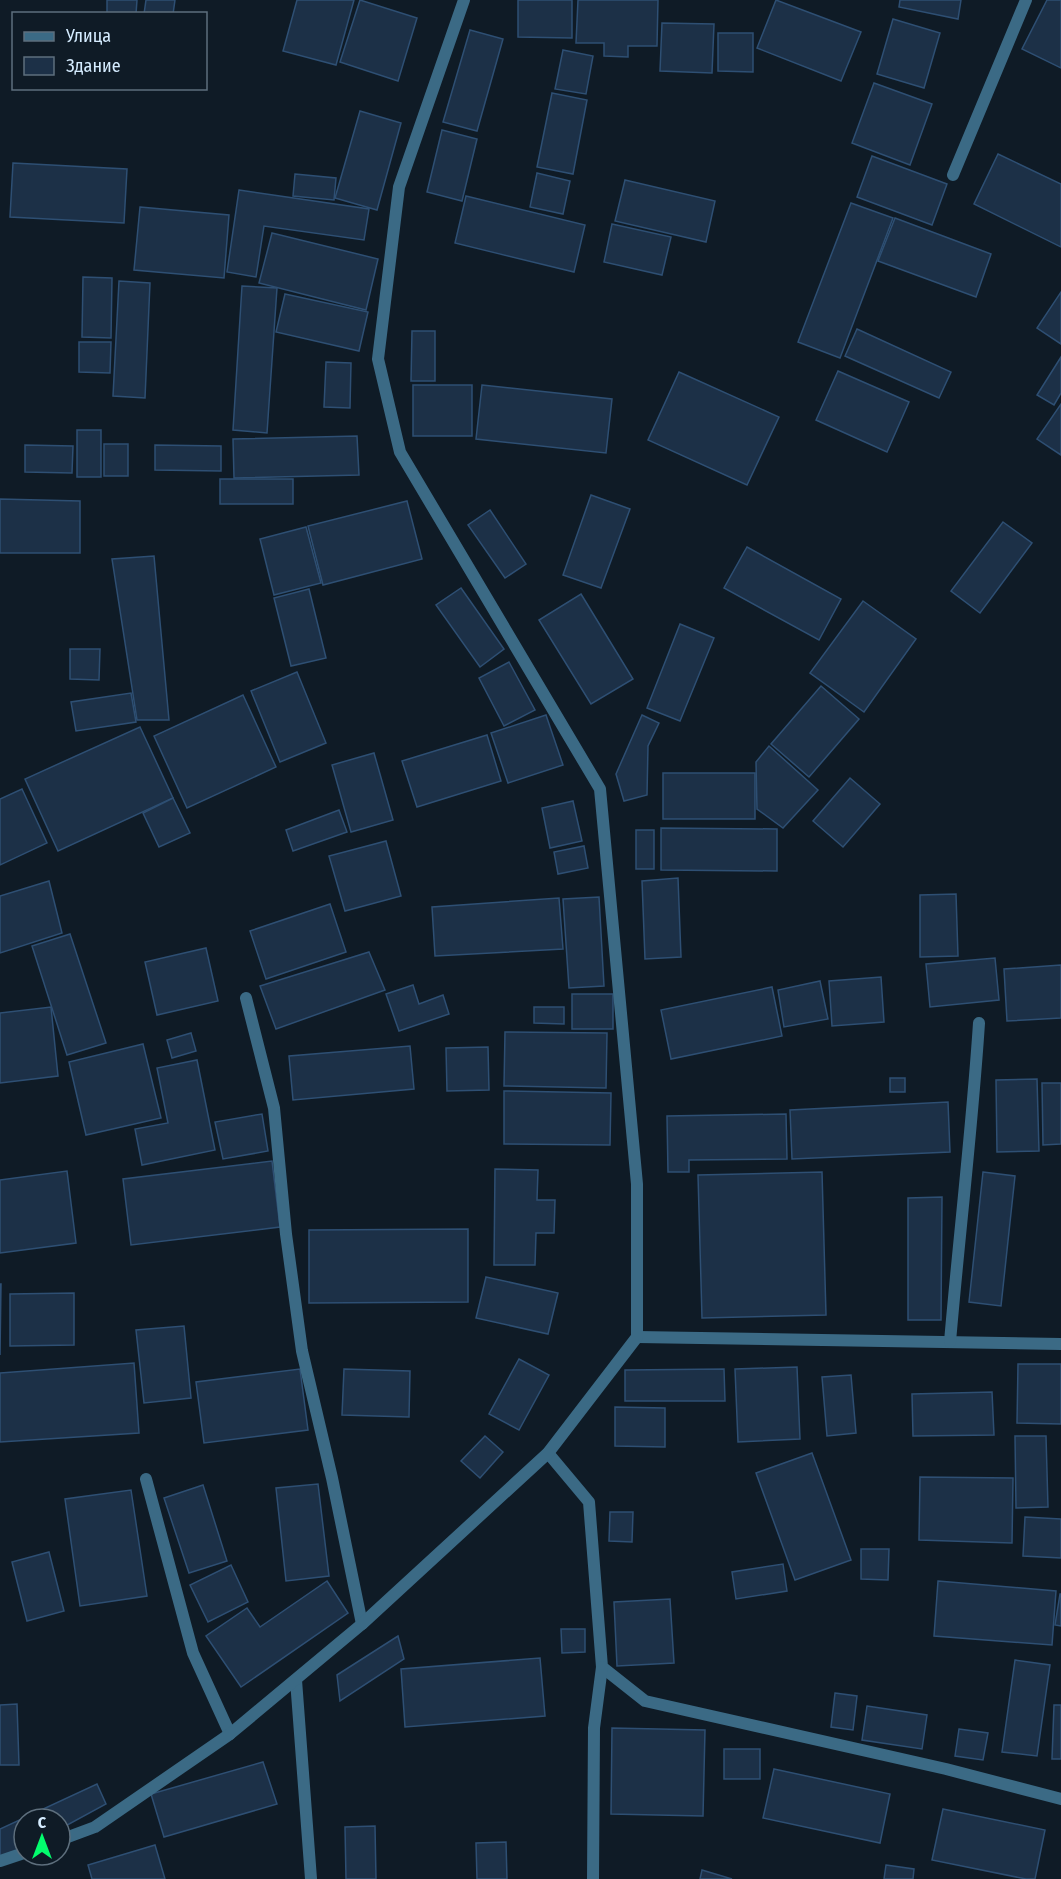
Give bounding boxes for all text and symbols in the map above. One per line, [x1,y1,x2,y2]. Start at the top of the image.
legend [12,12,207,90]
text: Улица [65,25,111,47]
text: Здание [66,55,121,77]
north arrow [12,1807,72,1867]
text: С [38,1813,47,1832]

